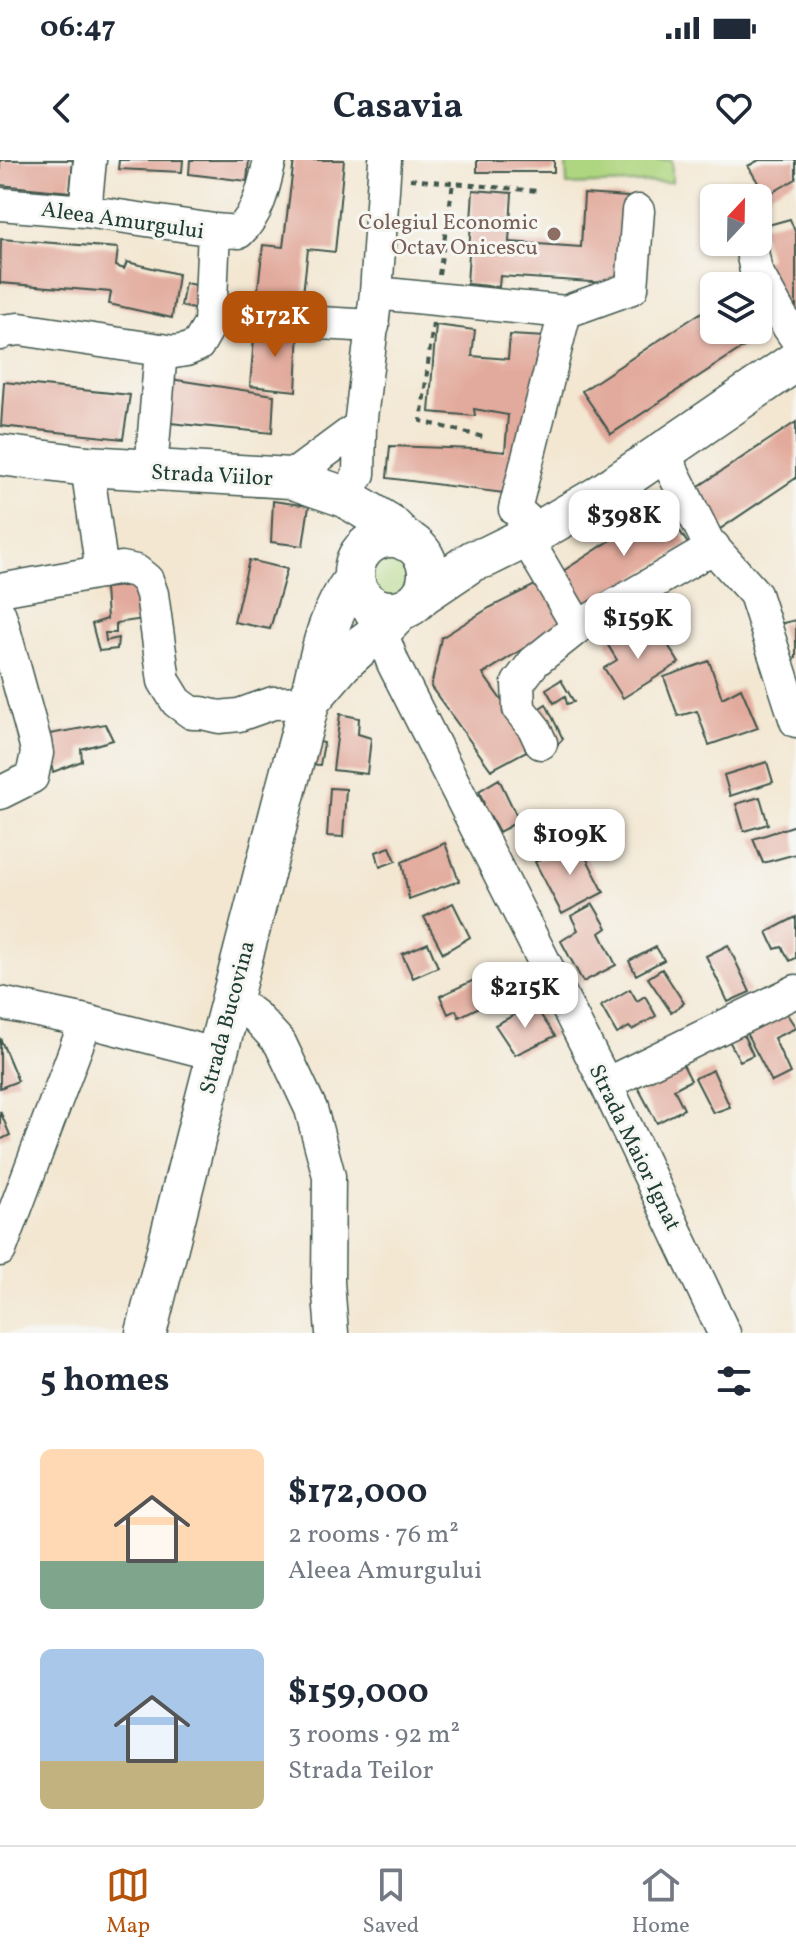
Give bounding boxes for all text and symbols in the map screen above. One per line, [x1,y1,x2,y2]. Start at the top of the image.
text: 06:47 [40,7,116,49]
text: Casavia [333,83,463,133]
icon: back [40,86,84,130]
icon: heart [712,86,756,130]
north arrow [700,184,772,256]
map controls [700,184,772,344]
street label: Aleea Amurgului [39,195,206,248]
place label: Colegiul Economic Octav Onicescu [358,208,538,264]
marker: Colegiul Economic Octav Onicescu [545,225,563,243]
button: layers [700,272,772,344]
pin: $172K [219,291,331,359]
text: $172K [240,299,310,335]
street label: Strada Viilor [150,458,274,495]
pin: $398K [568,490,680,558]
text: $398K [587,498,661,534]
pin: $159K [582,593,694,661]
text: $159K [603,601,673,637]
pin: $109K [514,809,626,877]
text: $109K [533,817,607,853]
street label: Strada Bucovina [193,938,264,1098]
pin: $215K [469,962,581,1030]
text: $215K [490,970,560,1006]
street label: Strada Maior Ignat [580,1060,688,1237]
text: 5 homes [40,1358,170,1405]
icon: filters [712,1359,756,1403]
text: $172,000 [288,1470,428,1517]
icon: home [104,1481,200,1577]
text: 2 rooms · 76 m² [288,1517,459,1553]
text: Aleea Amurgului [288,1553,482,1589]
text: $159,000 [288,1670,429,1717]
icon: home [104,1681,200,1777]
text: 3 rooms · 92 m² [288,1717,460,1753]
text: Strada Teilor [288,1753,433,1789]
tab: Map [106,1863,150,1942]
tab: Saved [363,1863,419,1942]
tab: Home [632,1863,690,1942]

